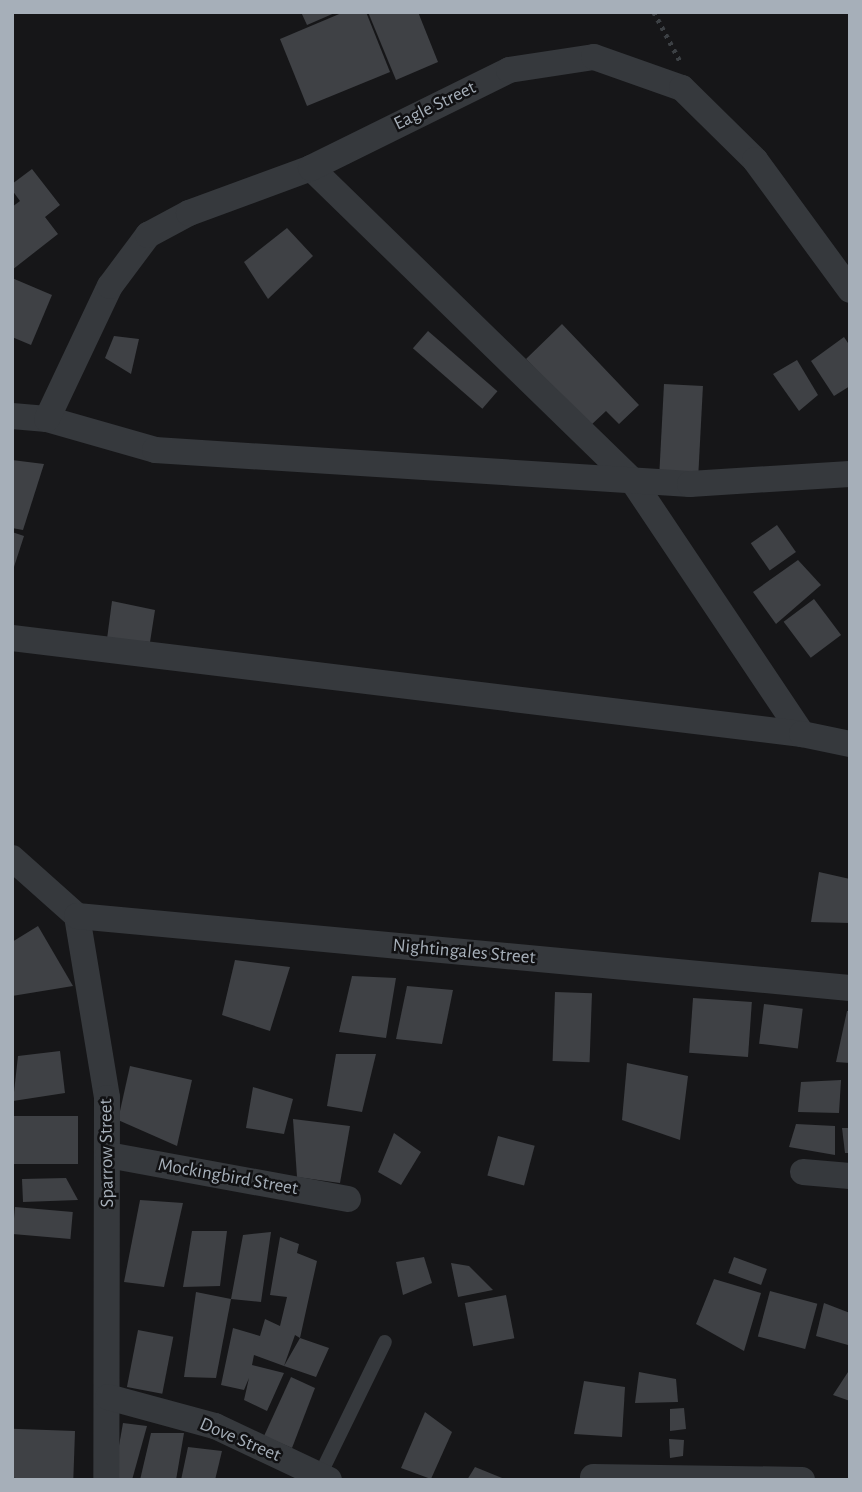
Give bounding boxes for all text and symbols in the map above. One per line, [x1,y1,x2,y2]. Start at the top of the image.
street label: Eagle Street [390,76,480,136]
street label: Nightingales Street [392,934,536,970]
street label: Sparrow Street [95,1098,119,1208]
street label: Mockingbird Street [156,1153,300,1201]
street label: Dove Street [196,1413,284,1467]

